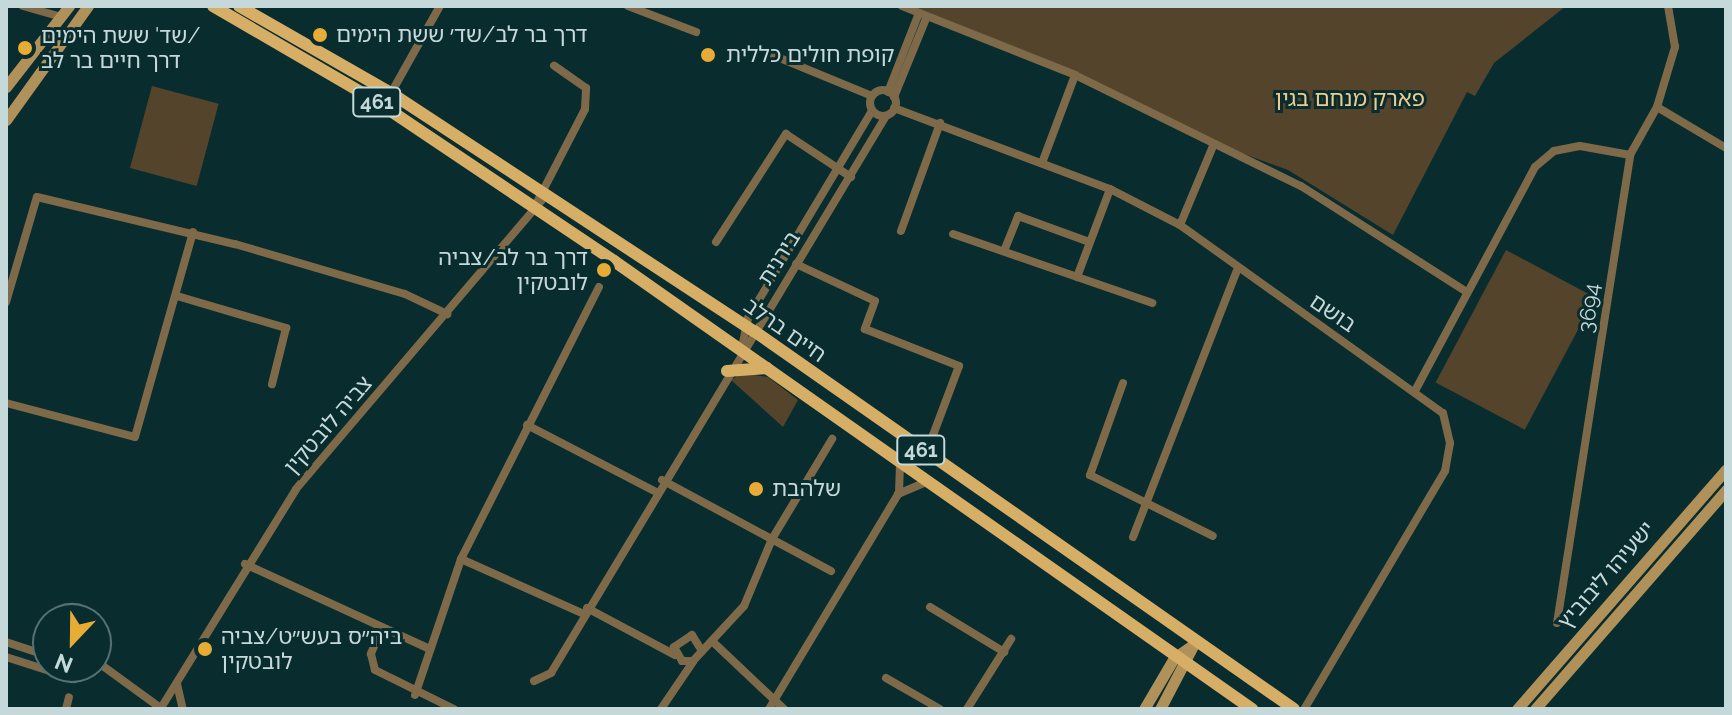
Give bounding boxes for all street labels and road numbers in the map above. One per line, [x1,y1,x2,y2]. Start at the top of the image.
road number: 461 [351,86,403,118]
street label: בירנית [752,226,806,290]
street label: 3694 [1572,281,1606,335]
street label: בושם [1305,288,1361,338]
street label: חיים ברלב [739,292,831,368]
street label: צביה לובטקין [278,371,378,479]
road number: 461 [895,434,947,466]
street label: ישעיהו ליבוביץ [1552,516,1660,634]

